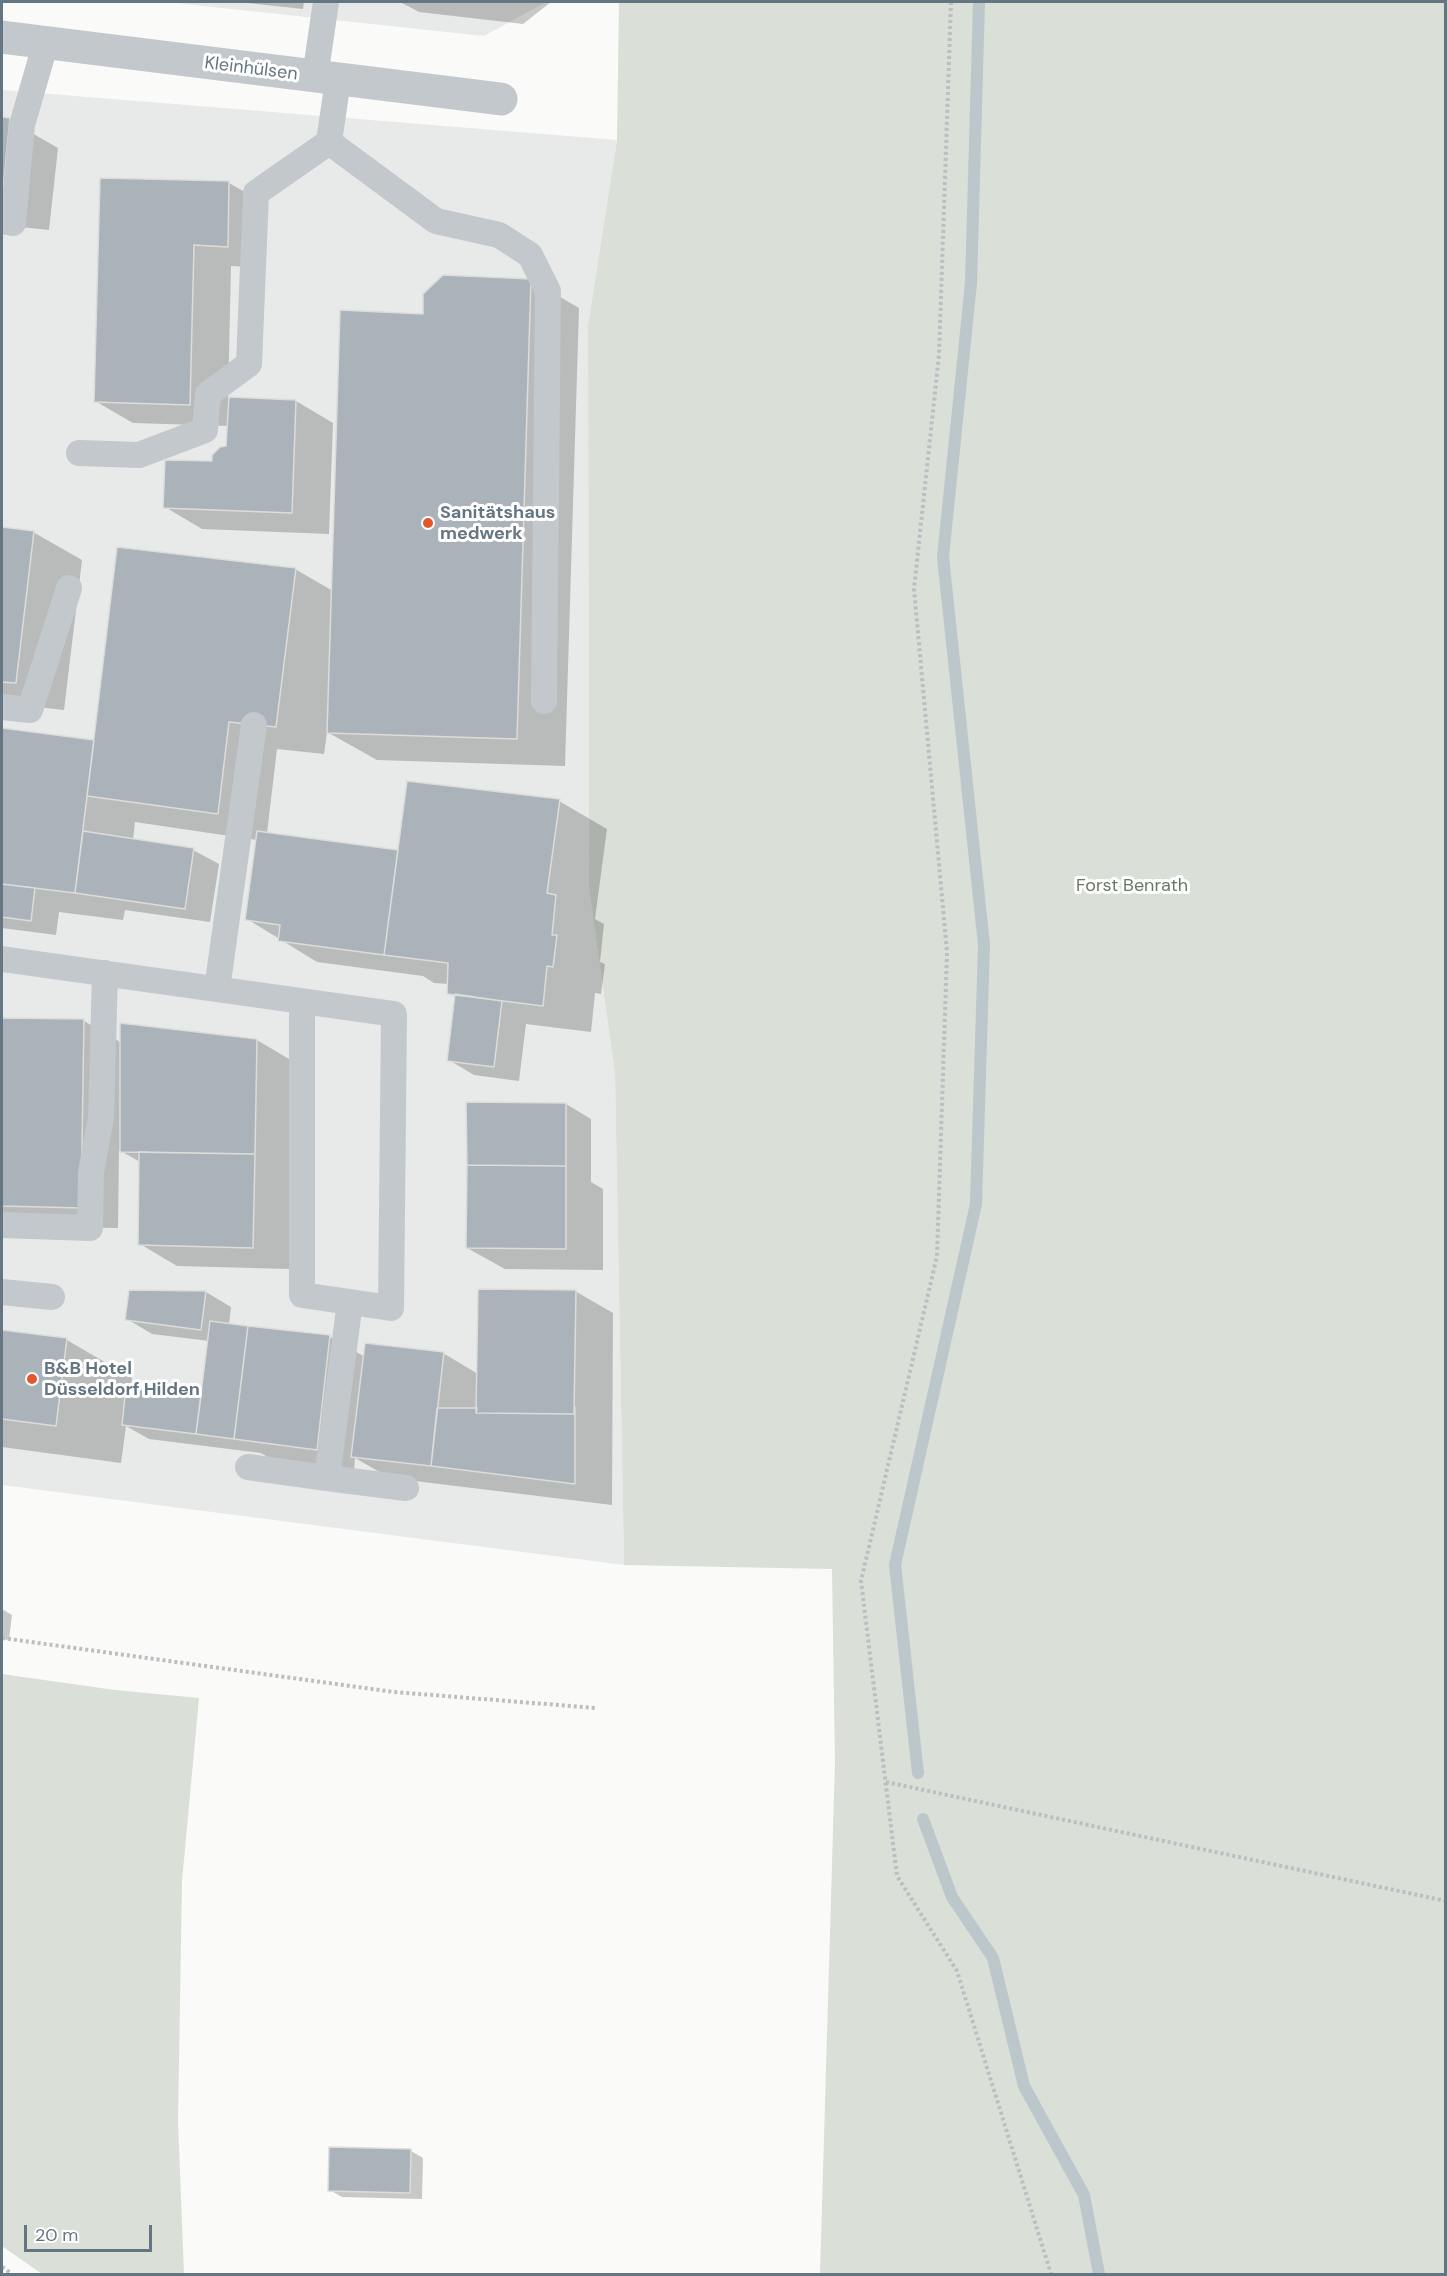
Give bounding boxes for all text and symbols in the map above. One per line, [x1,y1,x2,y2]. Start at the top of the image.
street label: Kleinhülsen [203,53,299,85]
place label: Sanitätshaus medwerk [440,502,555,544]
marker: Sanitätshaus medwerk [421,516,435,530]
park label: Forst Benrath [1076,875,1188,897]
place label: B&B Hotel Düsseldorf Hilden [44,1358,200,1400]
marker: B&B Hotel Düsseldorf Hilden [25,1372,39,1386]
scale bar [27,2213,154,2251]
text: 20 m [35,2223,78,2247]

